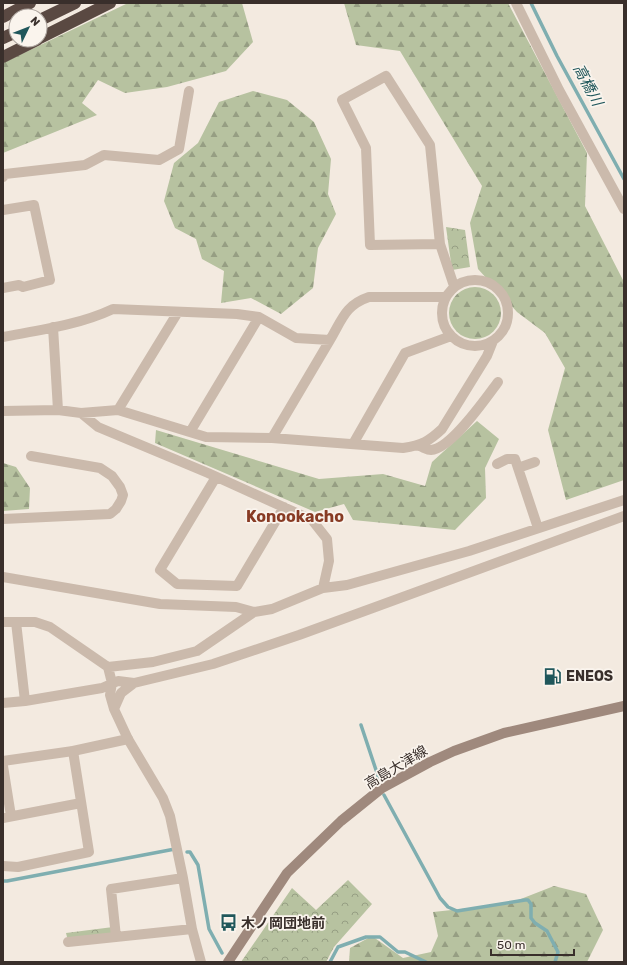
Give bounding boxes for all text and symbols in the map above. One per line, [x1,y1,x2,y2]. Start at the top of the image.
north arrow [8,8,48,48]
text: N [27,14,42,29]
water label: 高橋川 [569,61,607,111]
district label: Konookacho [246,507,344,526]
fuel station icon: ENEOS [543,666,563,686]
place label: ENEOS [566,668,613,685]
street label: 高島大津線 [362,742,431,793]
bus stop icon: 木ノ岡団地前 [218,913,238,933]
place label: 木ノ岡団地前 [241,915,325,932]
scale bar [491,931,574,957]
text: 50 m [497,938,525,952]

